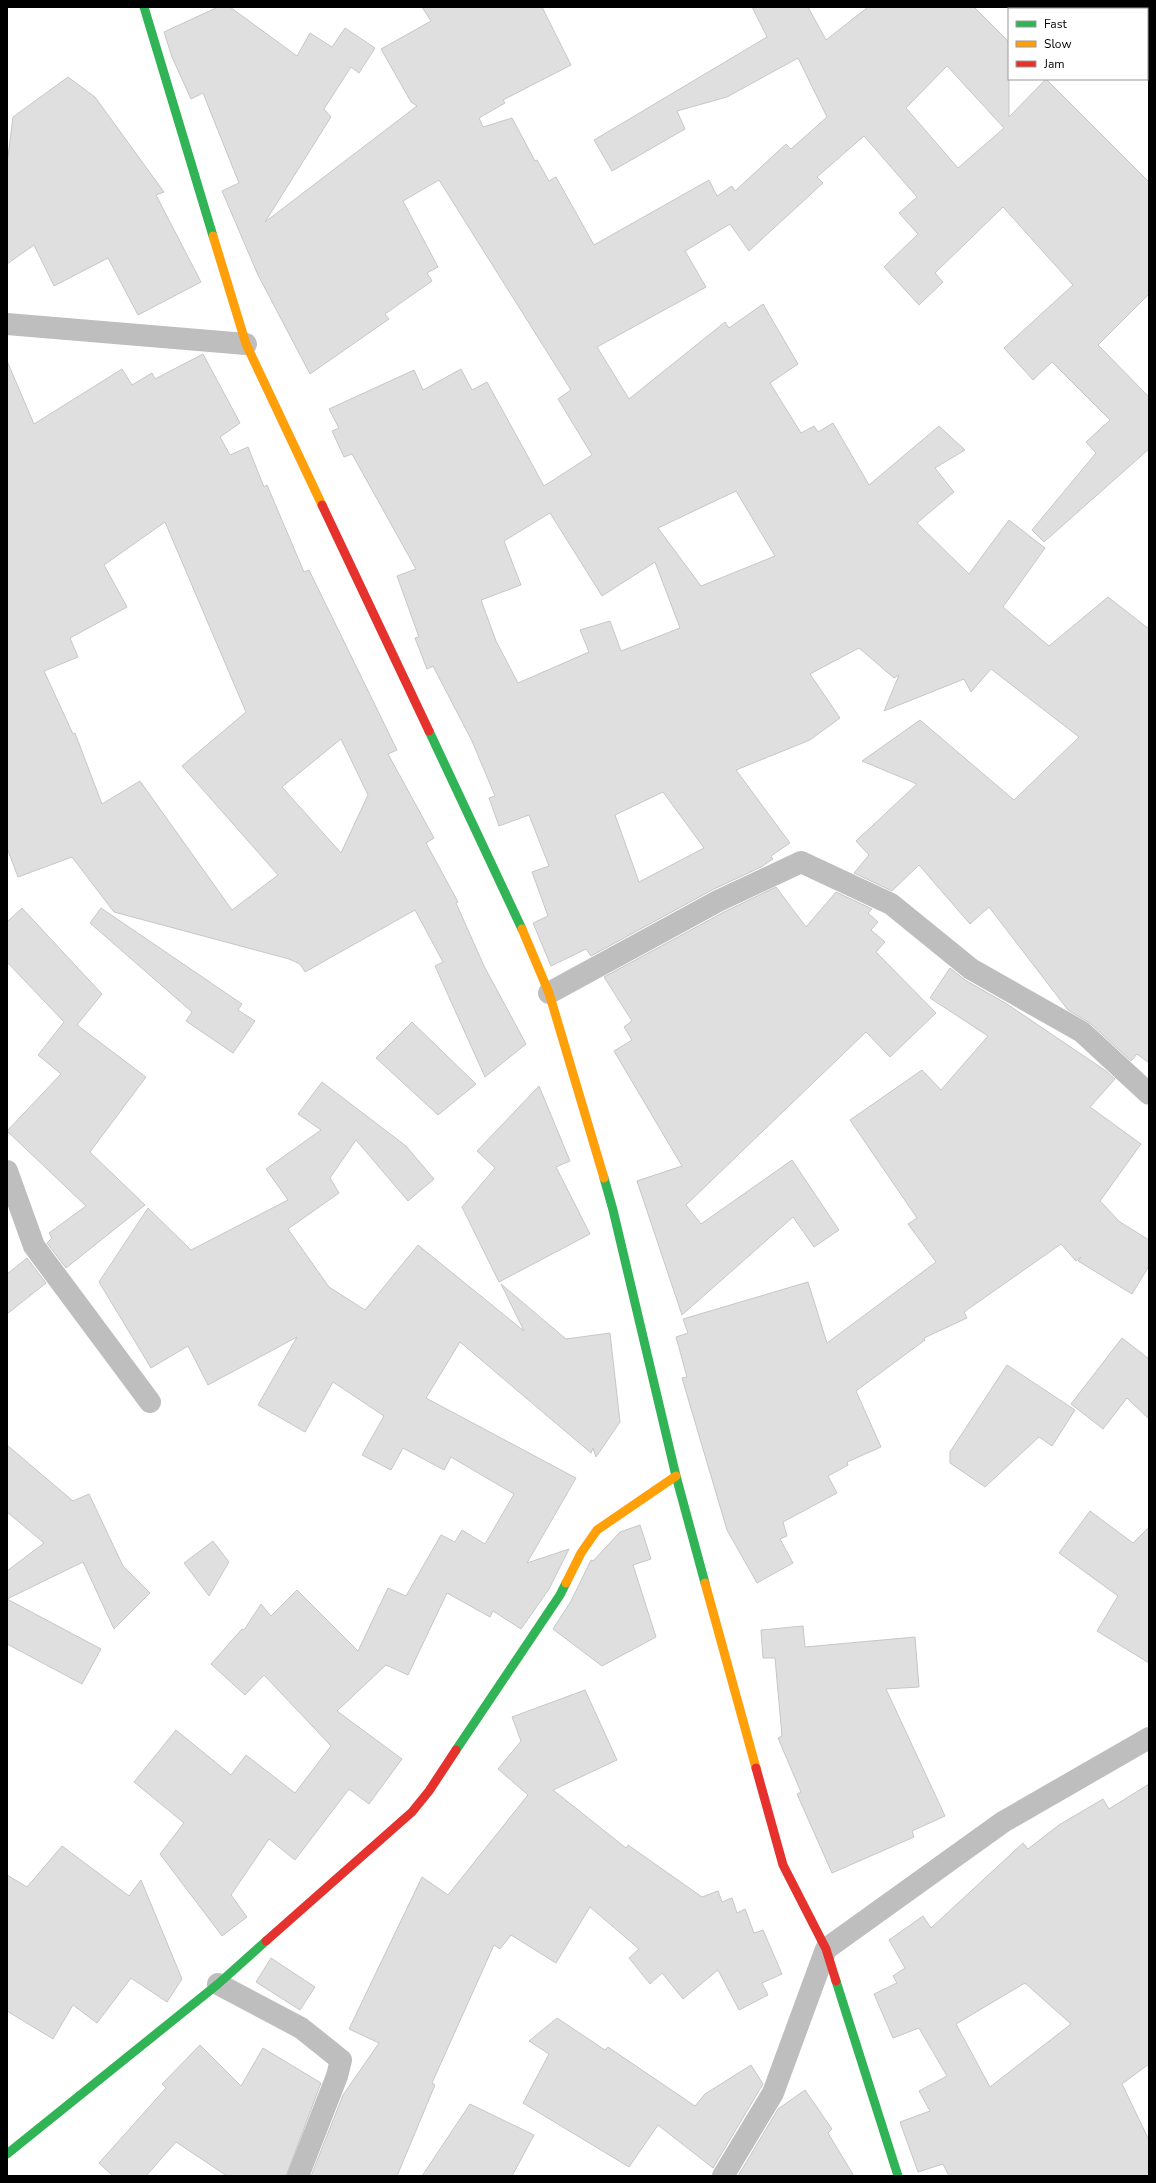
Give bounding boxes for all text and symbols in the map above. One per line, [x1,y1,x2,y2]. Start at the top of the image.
legend [1008,8,1148,80]
text: Fast [1044,16,1067,32]
text: Slow [1044,36,1072,52]
text: Jam [1043,56,1065,72]

